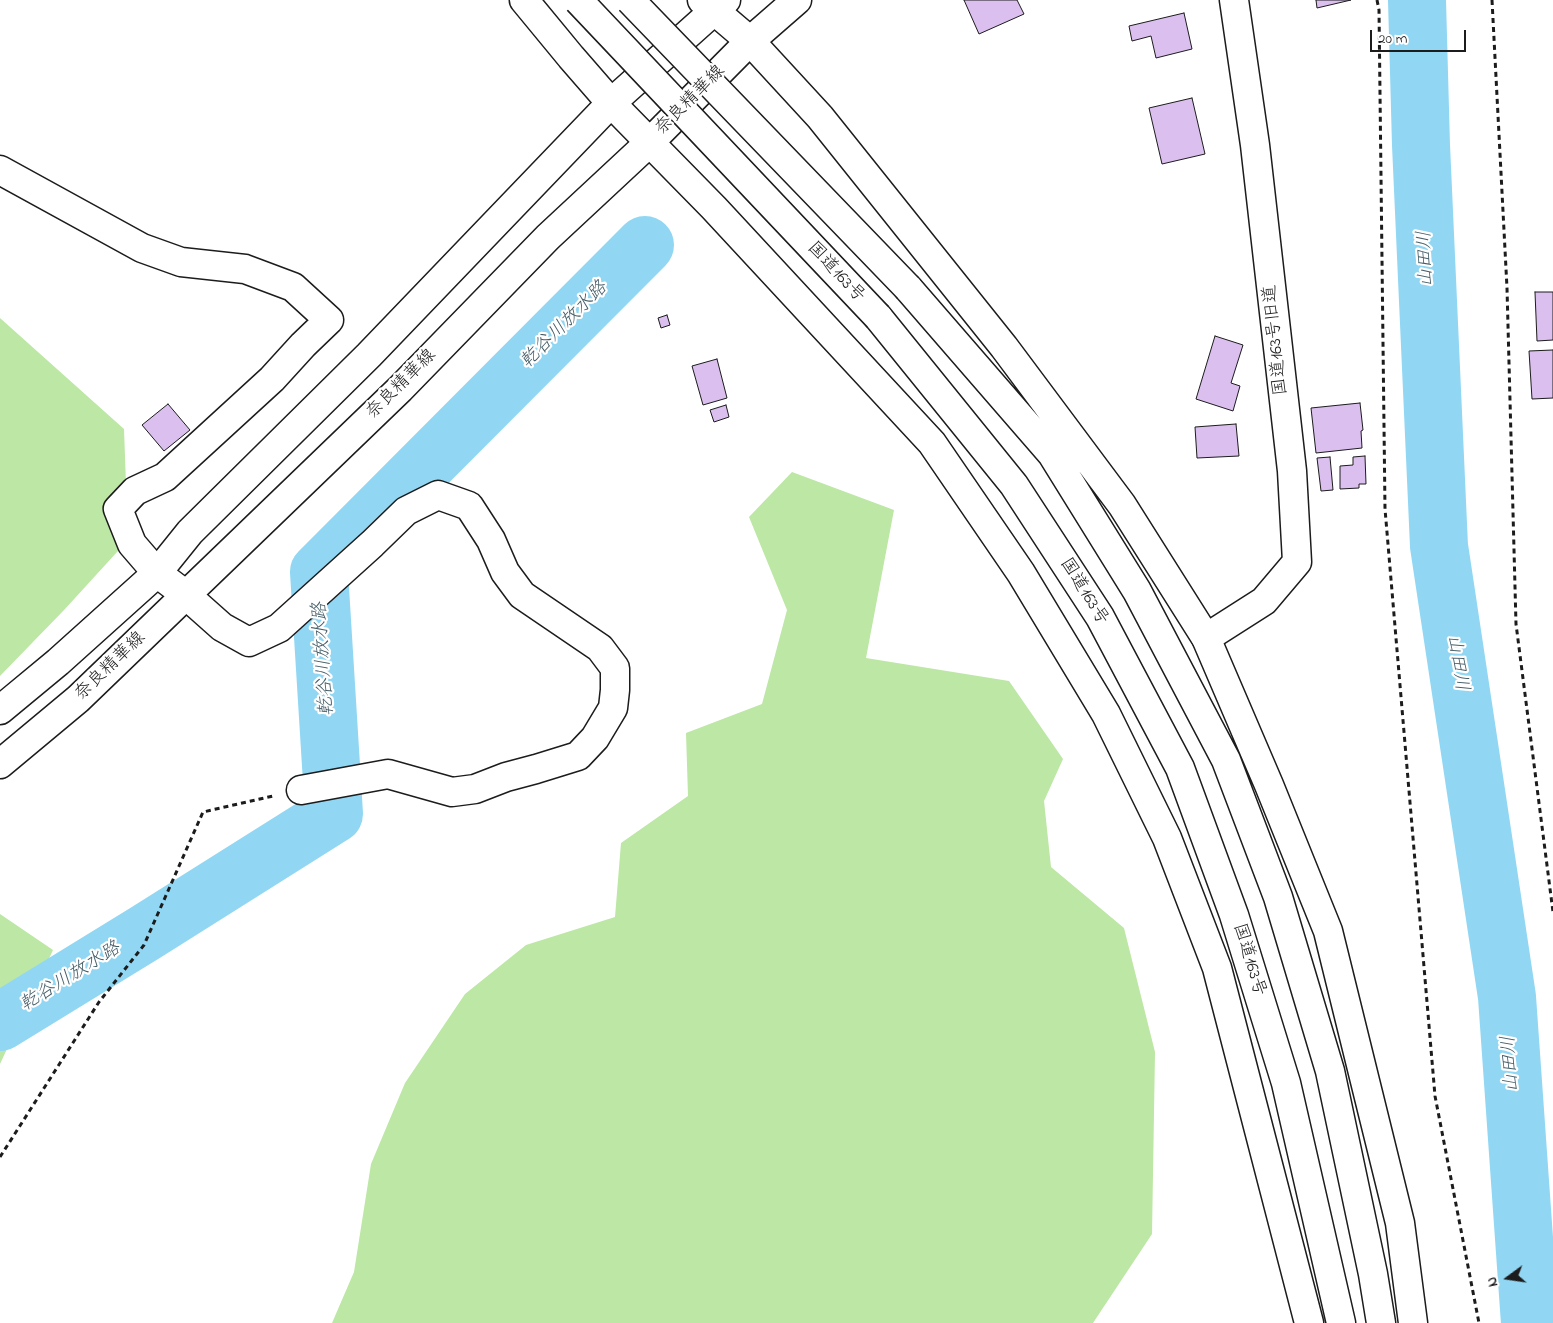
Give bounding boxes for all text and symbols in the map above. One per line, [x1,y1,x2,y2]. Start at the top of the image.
scale bar [1373,20,1469,52]
text: 20 m [1378,28,1407,50]
street label: 奈良精華線 [652,62,730,140]
water label: 山田川 [1415,230,1439,288]
street label: 国道163号 [801,238,869,308]
water label: 乾谷川放水路 [517,278,613,374]
street label: 国道163号旧道 [1260,284,1294,396]
street label: 奈良精華線 [363,346,441,424]
street label: 国道163号 [1054,554,1112,630]
water label: 乾谷川放水路 [310,601,340,717]
street label: 奈良精華線 [71,628,151,706]
water label: 山田川 [1440,633,1472,693]
street label: 国道163号 [1227,921,1269,999]
water label: 乾谷川放水路 [17,938,125,1018]
water label: 山田川 [1499,1035,1525,1093]
north arrow [1483,1253,1533,1303]
text: N [1482,1275,1504,1289]

